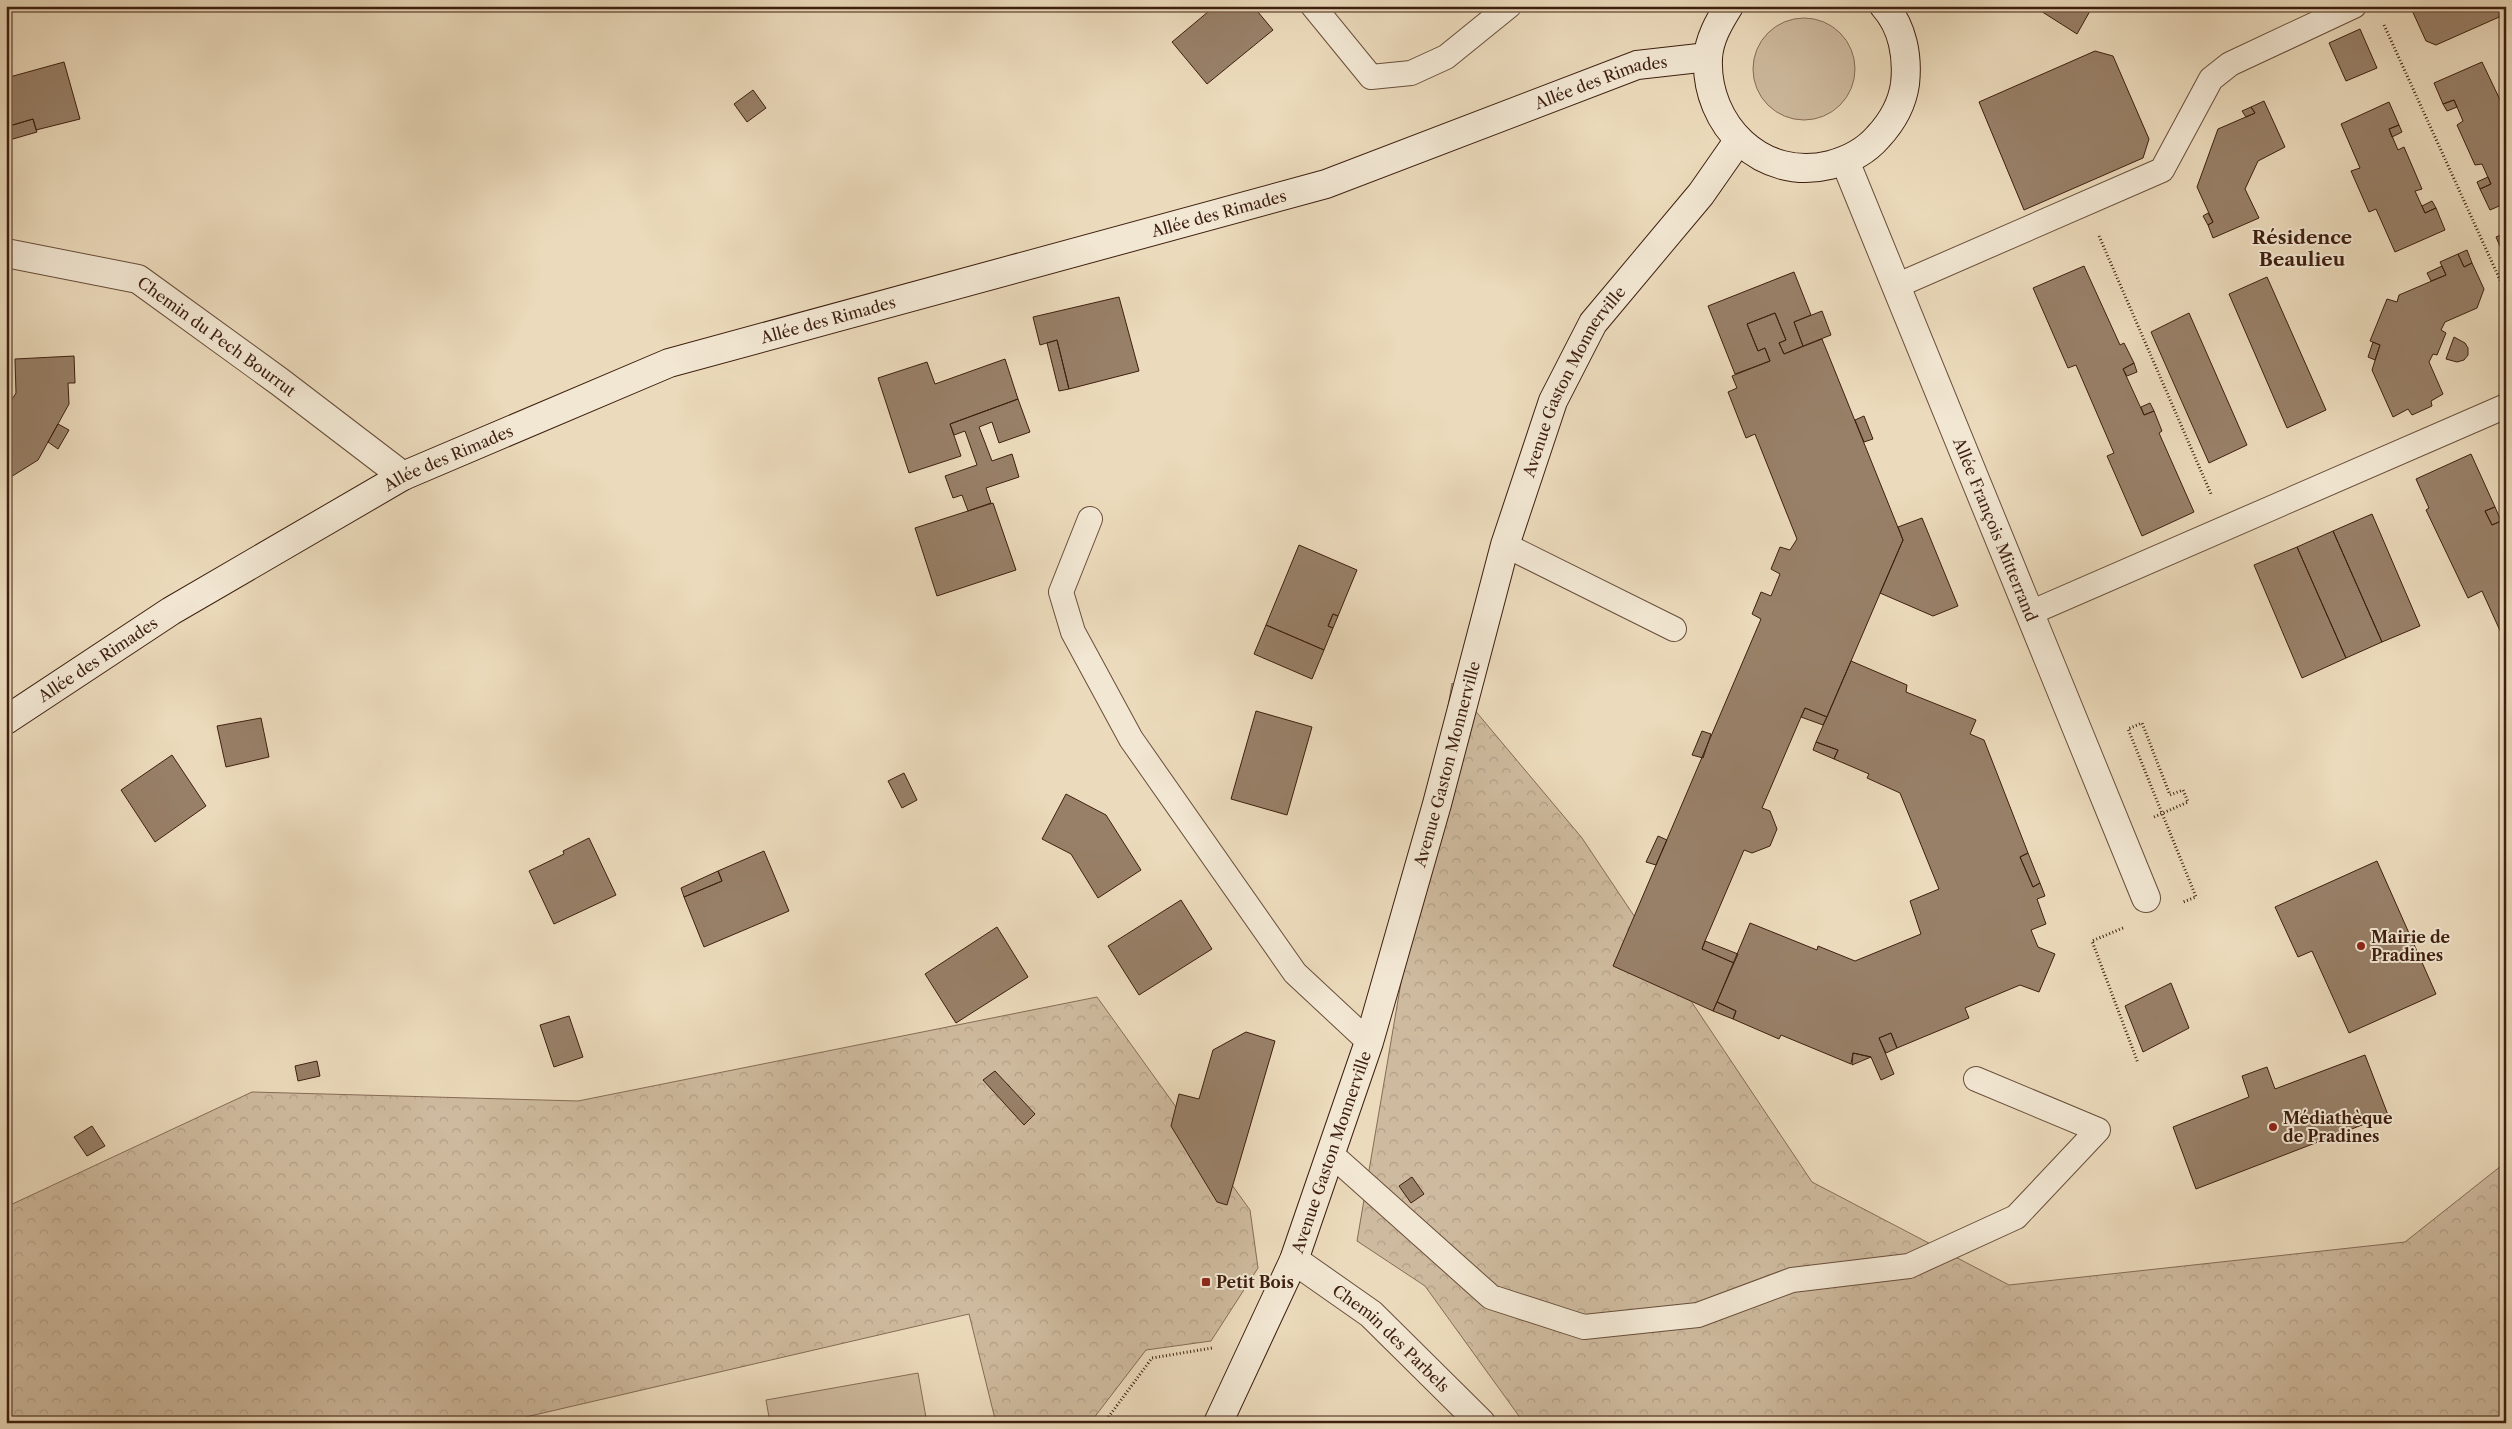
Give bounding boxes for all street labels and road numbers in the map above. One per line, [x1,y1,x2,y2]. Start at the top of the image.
street label: Allée des Rimades [1531,52,1668,114]
street label: Allée des Rimades [1148,185,1289,241]
street label: Chemin du Pech Bourrut [134,272,300,401]
street label: Avenue Gaston Monnerville [1518,282,1630,481]
street label: Allée des Rimades [757,292,898,348]
street label: Allée des Rimades [379,420,516,496]
street label: Allée François Mitterrand [1949,434,2042,624]
street label: Allée des Rimades [33,613,161,707]
street label: Avenue Gaston Monnerville [1409,659,1484,870]
street label: Avenue Gaston Monnerville [1287,1048,1375,1257]
street label: Chemin des Parbels [1329,1280,1454,1396]

